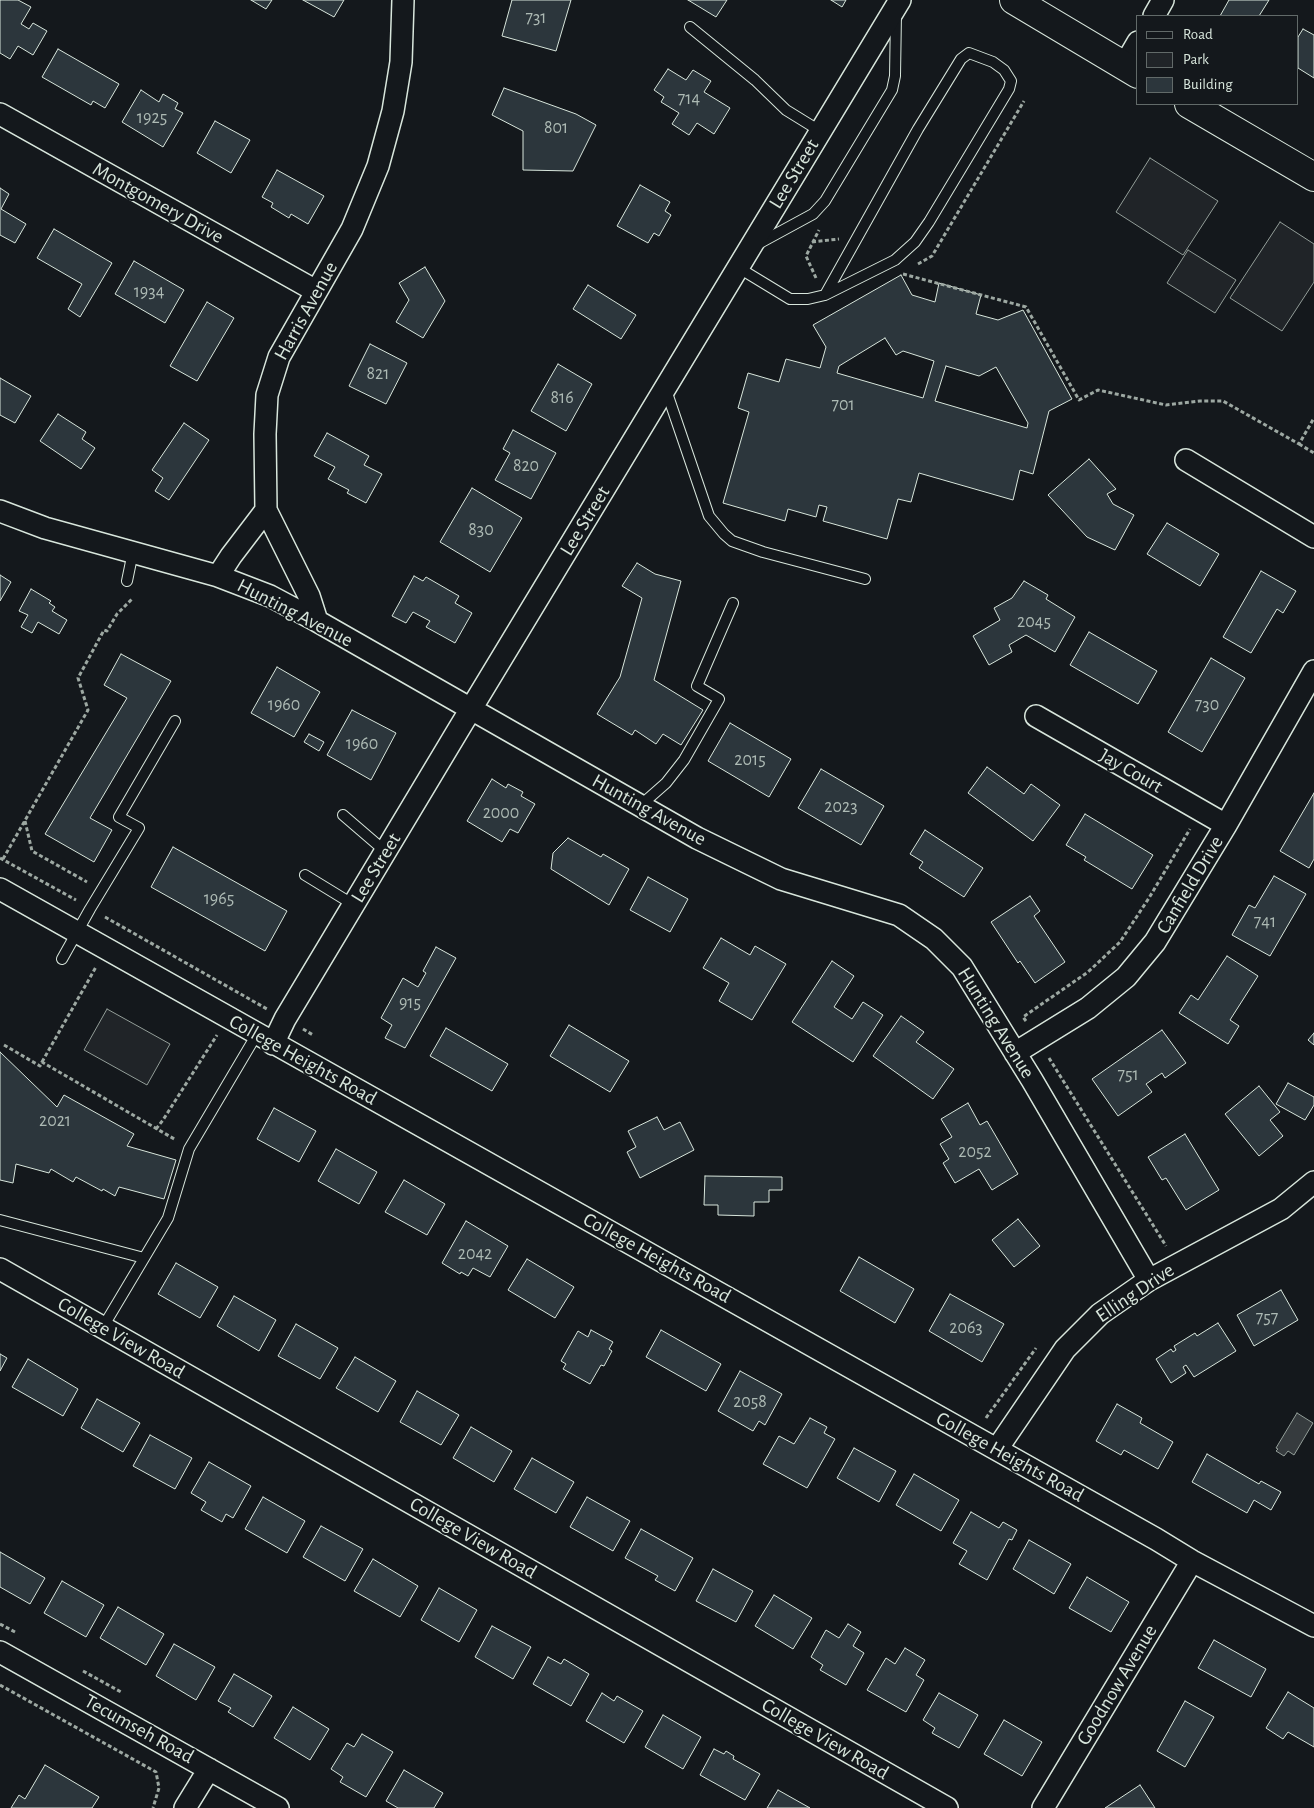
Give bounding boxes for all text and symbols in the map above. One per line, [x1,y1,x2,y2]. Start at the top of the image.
house number: 731 [525,7,547,29]
legend [1136,15,1299,105]
text: Road [1183,27,1213,42]
text: Park [1183,52,1209,67]
text: Building [1183,77,1233,92]
house number: 714 [678,88,700,110]
house number: 1925 [137,107,167,129]
house number: 801 [544,117,568,139]
street label: Lee Street [764,135,824,213]
street label: Montgomery Drive [88,157,228,249]
street label: Harris Avenue [269,257,343,365]
house number: 1934 [134,281,164,303]
house number: 821 [367,363,389,385]
house number: 816 [550,387,574,409]
house number: 701 [831,394,855,416]
house number: 820 [513,455,539,477]
street label: Lee Street [555,482,615,560]
house number: 830 [468,519,494,541]
street label: Hunting Avenue [233,574,357,652]
house number: 2045 [1017,611,1051,633]
house number: 1960 [268,694,300,716]
house number: 730 [1195,694,1219,716]
house number: 1960 [346,733,378,755]
street label: Jay Court [1095,743,1167,799]
house number: 2015 [734,749,766,771]
street label: Hunting Avenue [588,769,710,851]
house number: 2023 [824,796,858,818]
house number: 2000 [483,802,519,824]
street label: Lee Street [346,829,406,907]
street label: Canfield Drive [1151,832,1229,938]
house number: 1965 [204,888,234,910]
house number: 741 [1254,911,1276,933]
street label: Hunting Avenue [952,963,1040,1083]
house number: 915 [399,992,421,1014]
street label: College Heights Road [225,1009,381,1111]
house number: 751 [1117,1064,1139,1086]
house number: 2021 [39,1110,71,1132]
house number: 2052 [958,1141,992,1163]
street label: College Heights Road [579,1207,735,1309]
house number: 2042 [458,1243,492,1265]
street label: Elling Drive [1091,1258,1179,1328]
street label: College View Road [53,1292,189,1384]
house number: 757 [1256,1307,1278,1329]
house number: 2063 [949,1317,983,1339]
house number: 2058 [733,1391,767,1413]
street label: College Heights Road [932,1406,1088,1508]
street label: College View Road [405,1492,541,1584]
street label: Goodnow Avenue [1072,1620,1162,1750]
street label: Tecumseh Road [80,1689,198,1769]
street label: College View Road [757,1693,893,1785]

